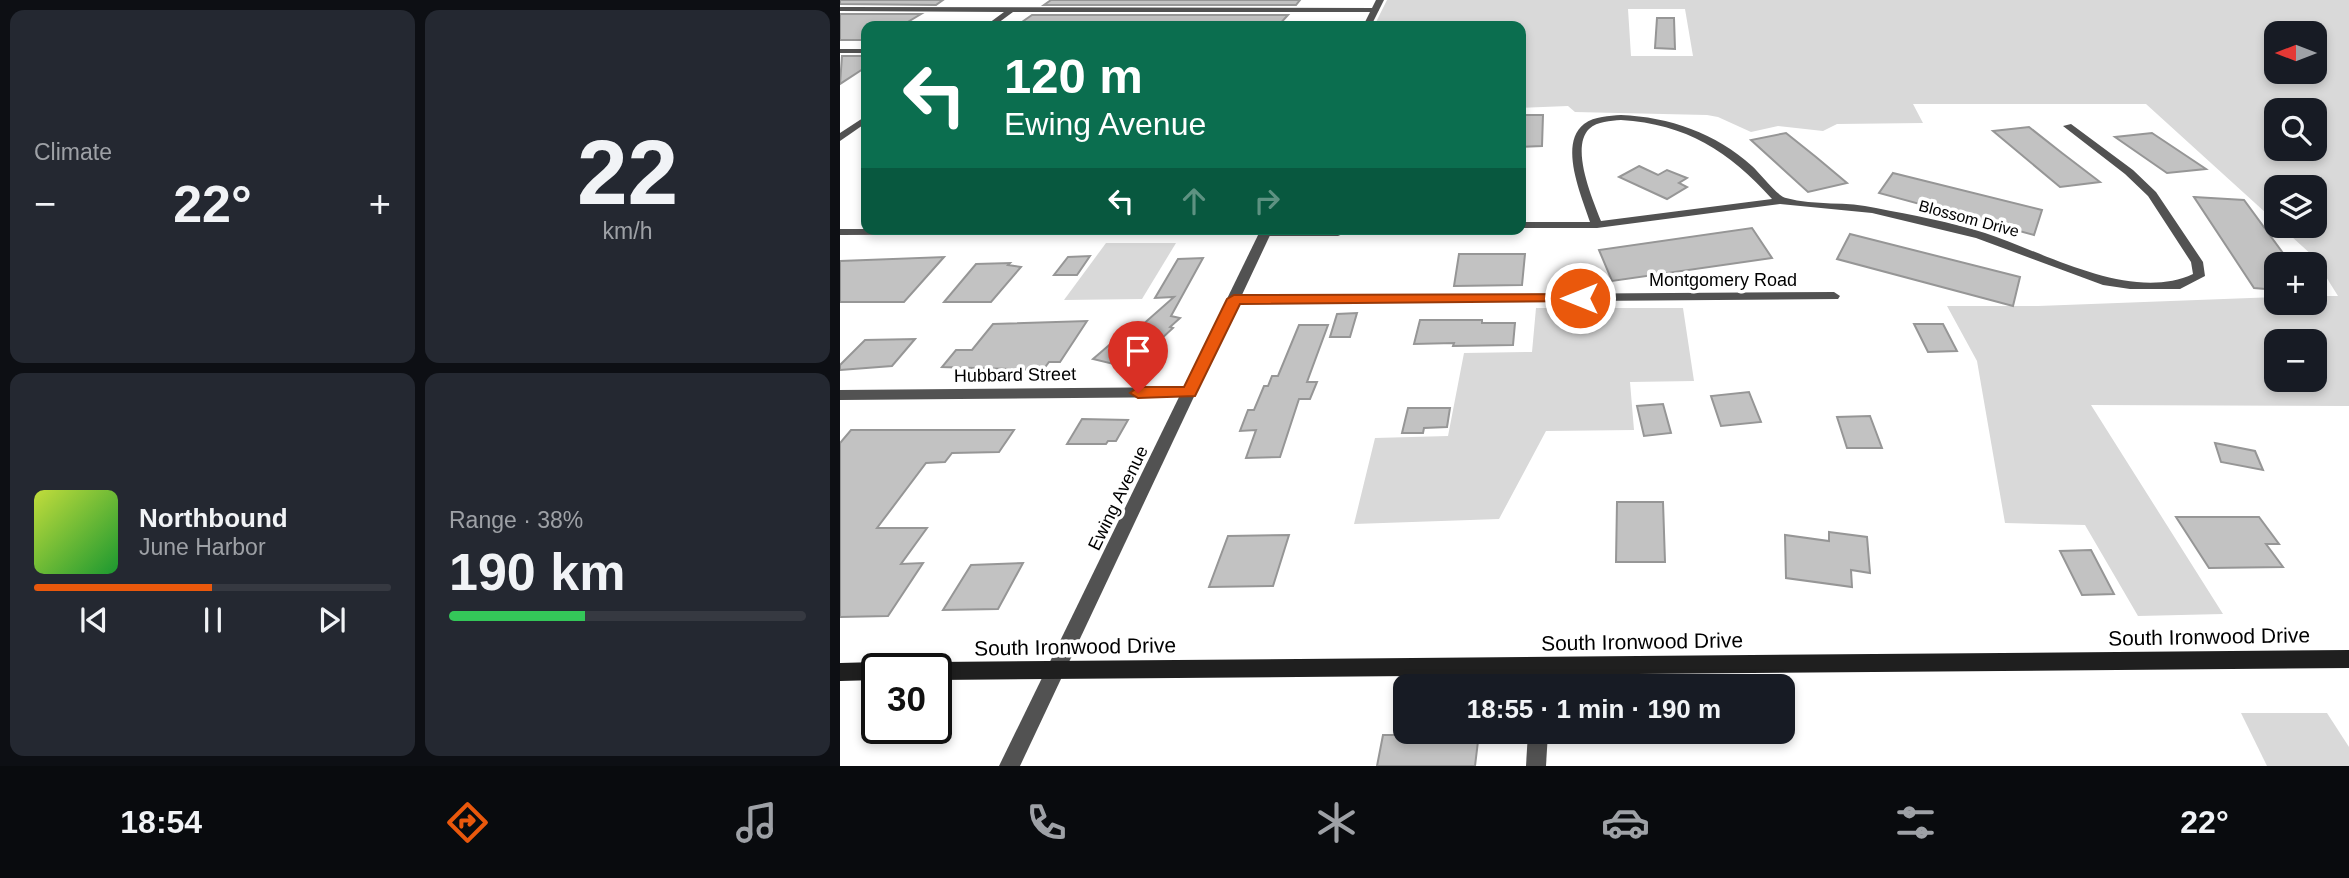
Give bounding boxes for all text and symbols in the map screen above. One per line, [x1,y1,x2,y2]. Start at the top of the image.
north arrow [2264,21,2328,84]
map controls [2264,21,2327,392]
icon: left [889,49,980,140]
text: 120 m [1004,49,1143,103]
button: search [2264,98,2327,161]
text: Ewing Avenue [1004,106,1206,142]
text: 22 [577,122,678,223]
text: Climate [34,139,112,165]
text: 22° [173,175,252,233]
button: layers [2264,175,2327,238]
icon: left [1102,182,1140,220]
icon: ahead [1175,182,1213,220]
icon: right [1248,182,1286,220]
text: − [34,183,56,225]
text: + [369,183,391,225]
street label: Blossom Drive [1917,197,2021,240]
text: km/h [603,218,652,244]
button: + [2264,252,2327,315]
position arrow [1543,261,1617,335]
street label: Montgomery Road [1649,270,1797,290]
pin [1108,321,1168,393]
button: − [2264,329,2327,392]
icon: arrive [1119,332,1157,370]
street label: Hubbard Street [954,364,1076,386]
street label: Ewing Avenue [1084,442,1152,554]
text: Northbound [139,503,288,533]
text: Range · 38% [449,507,583,533]
text: June Harbor [139,534,266,560]
text: 190 km [449,543,625,601]
icon: previous [75,601,113,639]
icon: pause [194,601,232,639]
icon: next [313,601,351,639]
street label: South Ironwood Drive [2108,623,2310,650]
street label: South Ironwood Drive [1541,628,1743,655]
street label: South Ironwood Drive [974,633,1176,660]
speed limit sign: 30 [861,653,952,744]
text: 18:55 · 1 min · 190 m [1467,694,1721,724]
icon: directions [443,798,492,847]
icon: music [732,798,781,847]
icon: phone [1022,798,1071,847]
icon: climate [1312,798,1361,847]
icon: car [1601,798,1650,847]
icon: filters [1891,798,1940,847]
text: 18:54 [120,804,202,840]
text: 22° [2180,804,2229,840]

